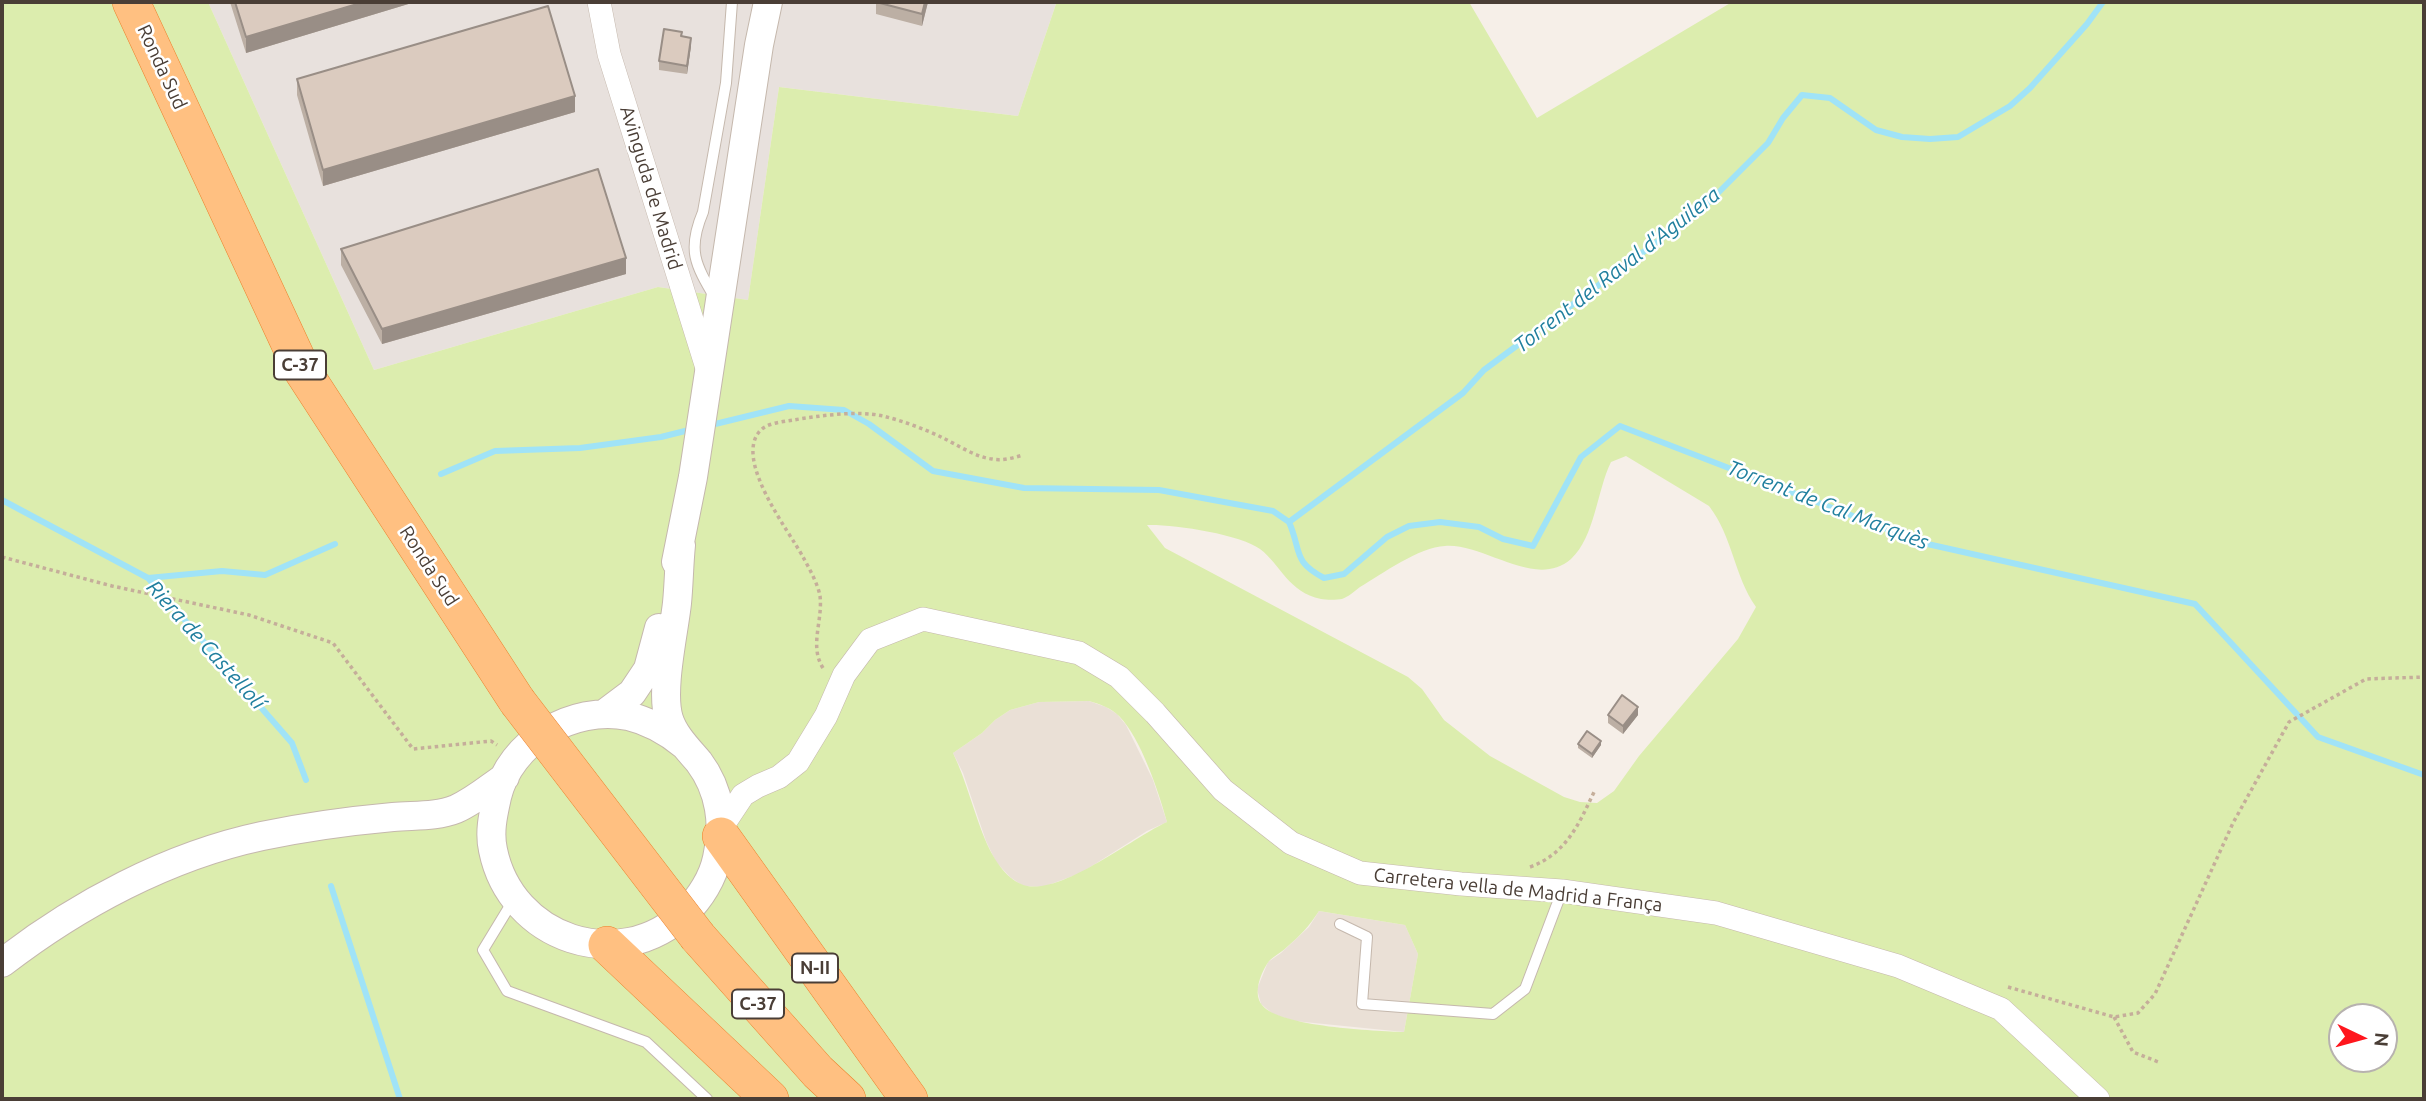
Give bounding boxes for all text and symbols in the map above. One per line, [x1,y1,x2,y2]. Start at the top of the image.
street label: Ronda Sud [132,21,192,113]
street label: Avinguda de Madrid [615,103,687,273]
water label: Torrent del Raval d'Aguilera [1509,182,1725,358]
road number: C-37 [274,351,326,380]
water label: Torrent de Cal Marquès [1724,455,1932,555]
street label: Ronda Sud [395,522,463,610]
water label: Riera de Castellolí [141,575,271,715]
street label: Carretera vella de Madrid a França [1373,864,1663,916]
road number: N-II [792,953,838,982]
road number: C-37 [732,989,784,1018]
north arrow [2328,1003,2398,1073]
text: N [2370,1032,2394,1048]

